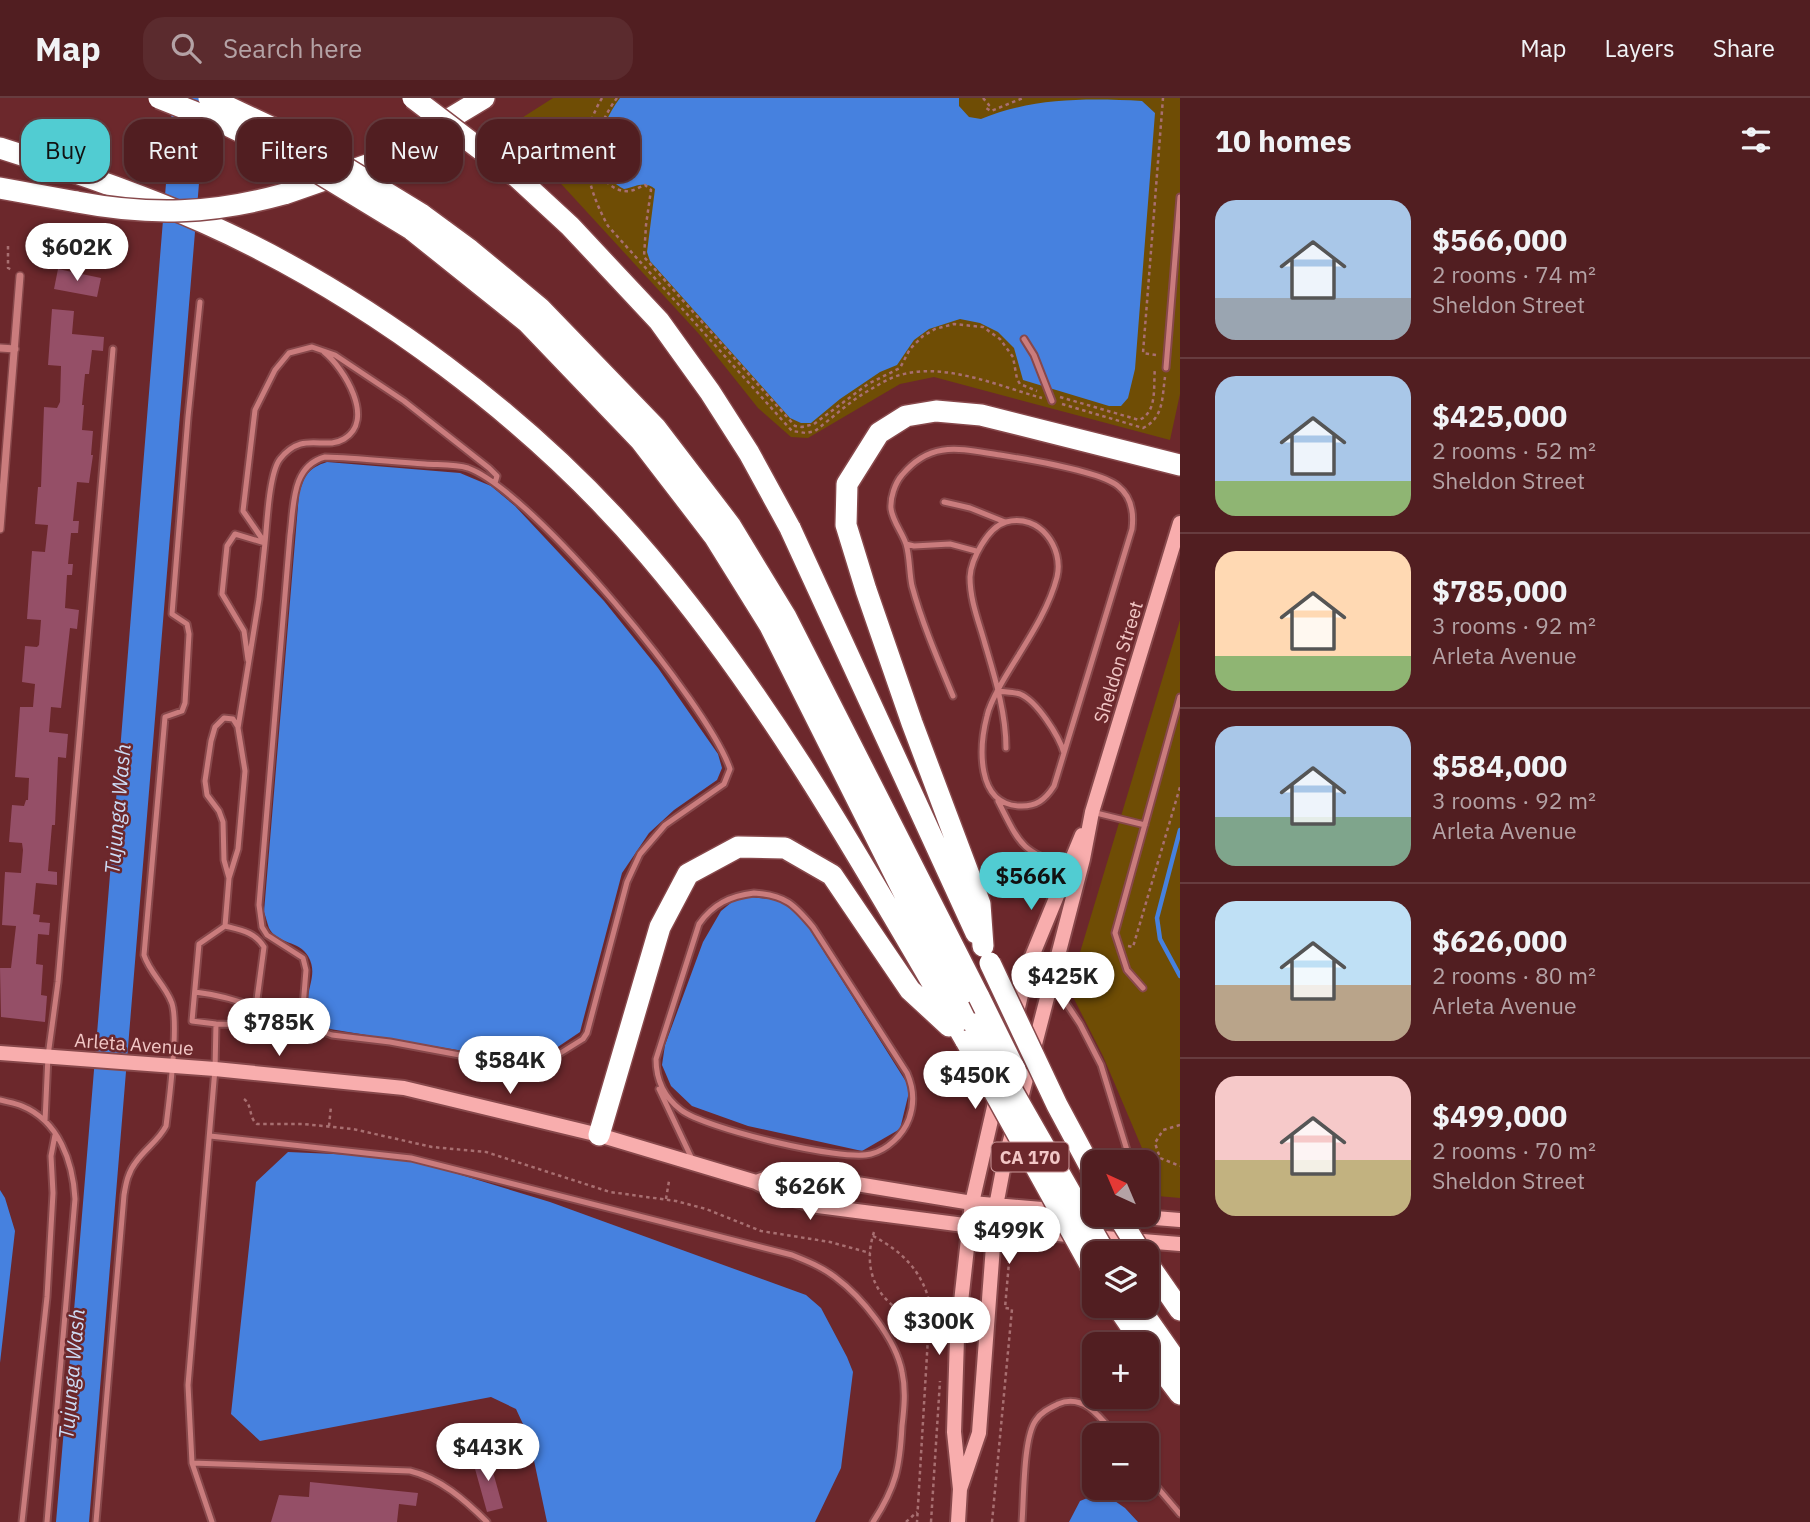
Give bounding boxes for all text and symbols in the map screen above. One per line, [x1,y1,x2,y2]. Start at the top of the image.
search box [143,17,633,80]
text: Map [35,27,101,70]
icon: search [167,29,205,67]
text: Search here [223,31,362,65]
text: Map [1520,32,1567,64]
text: Layers [1605,32,1675,64]
text: Share [1713,32,1775,64]
chip: Buy [21,119,110,182]
chip: Rent [124,119,223,182]
chip: Filters [237,119,352,182]
chip: New [366,119,463,182]
chip: Apartment [477,119,640,182]
text: 10 homes [1215,121,1352,160]
icon: filters [1737,121,1775,159]
text: $566,000 [1432,220,1567,259]
pin: $602K [28,223,126,283]
icon: home [1271,228,1355,312]
text: $602K [41,231,113,261]
text: 2 rooms · 74 m² [1432,259,1596,289]
text: Sheldon Street [1432,289,1585,319]
text: $425,000 [1432,396,1567,435]
icon: home [1271,404,1355,488]
text: 2 rooms · 52 m² [1432,435,1596,465]
text: Sheldon Street [1432,465,1585,495]
text: $785,000 [1432,571,1567,610]
icon: home [1271,579,1355,663]
street label: Sheldon Street [1088,598,1148,726]
text: 3 rooms · 92 m² [1432,610,1596,640]
text: Arleta Avenue [1432,640,1577,670]
water label: Tujunga Wash [97,742,137,876]
text: $584,000 [1432,746,1567,785]
icon: home [1271,754,1355,838]
text: 3 rooms · 92 m² [1432,785,1596,815]
text: Arleta Avenue [1432,815,1577,845]
pin: $566K [982,852,1080,912]
text: $566K [995,860,1067,890]
text: $626,000 [1432,921,1567,960]
icon: home [1271,929,1355,1013]
pin: $425K [1014,953,1112,1012]
text: $425K [1027,960,1099,990]
text: 2 rooms · 80 m² [1432,960,1596,990]
text: Arleta Avenue [1432,990,1577,1020]
pin: $785K [230,998,328,1058]
text: $785K [243,1006,315,1036]
street label: Arleta Avenue [74,1028,194,1060]
pin: $584K [461,1037,559,1096]
text: $584K [474,1044,546,1074]
pin: $450K [926,1052,1024,1111]
text: $450K [939,1059,1011,1089]
text: $499,000 [1432,1096,1567,1135]
icon: home [1271,1104,1355,1188]
text: 2 rooms · 70 m² [1432,1135,1596,1165]
road number: CA 170 [992,1142,1068,1172]
north arrow [1082,1150,1158,1227]
map controls [1082,1150,1159,1500]
pin: $626K [761,1162,859,1222]
text: Sheldon Street [1432,1165,1585,1195]
text: $626K [774,1170,846,1200]
pin: $499K [960,1206,1058,1266]
text: $499K [973,1214,1045,1244]
button: layers [1082,1241,1159,1318]
pin: $300K [890,1298,988,1357]
text: $300K [903,1305,975,1335]
water label: Tujunga Wash [51,1307,91,1441]
button: + [1082,1332,1159,1409]
button: − [1082,1423,1159,1500]
pin: $443K [439,1424,537,1483]
text: $443K [452,1431,524,1461]

